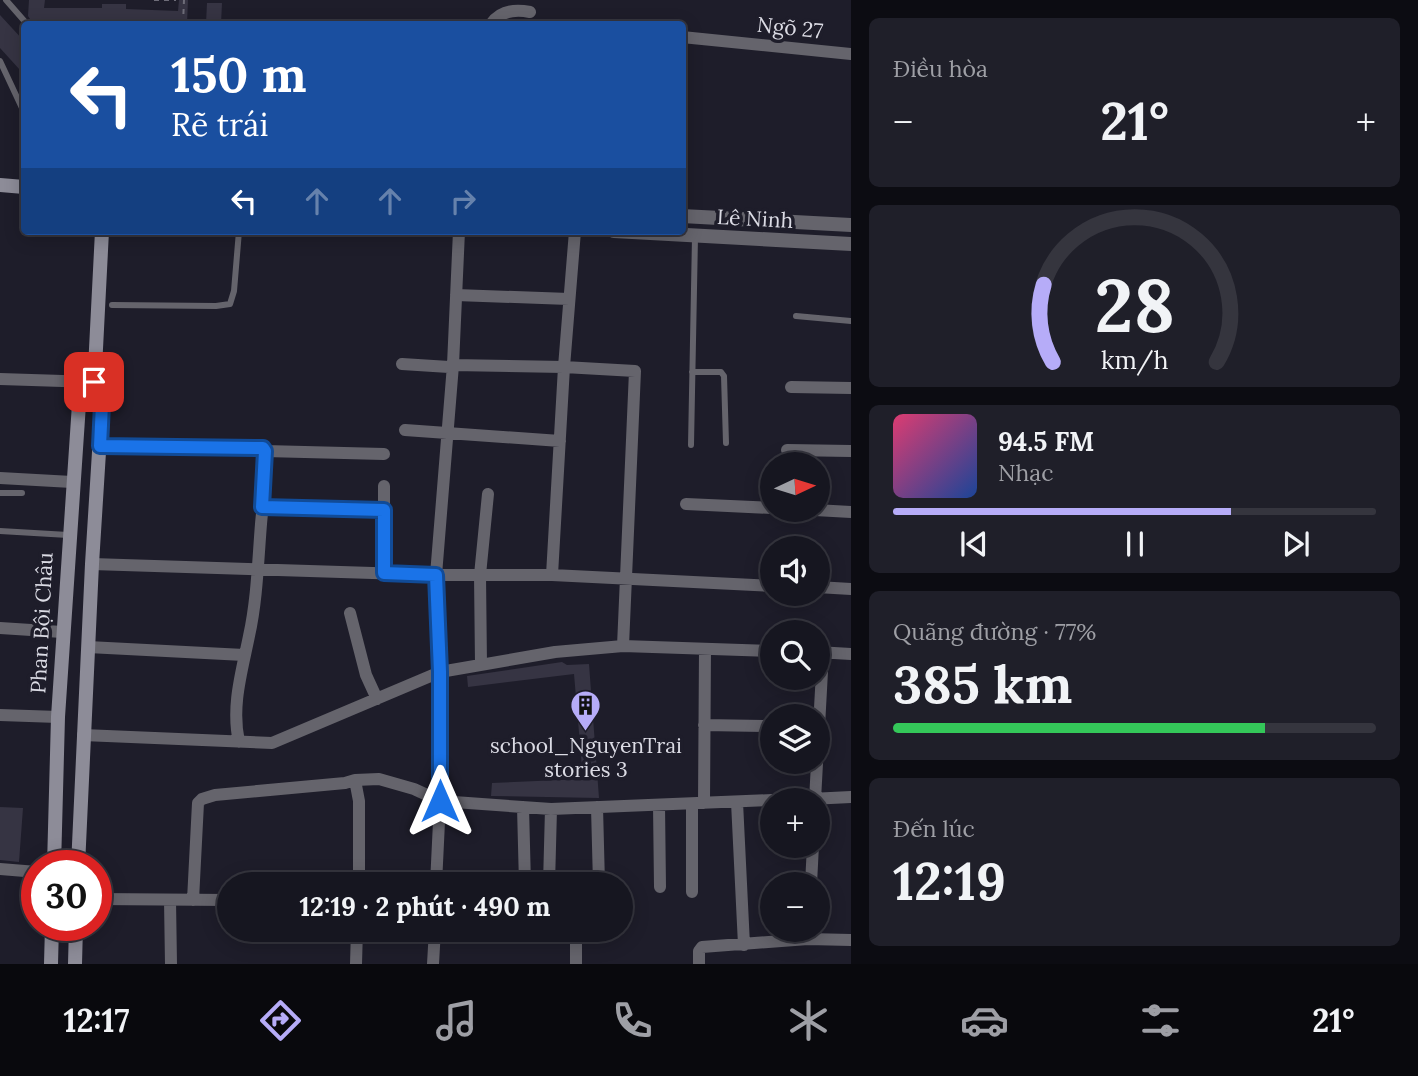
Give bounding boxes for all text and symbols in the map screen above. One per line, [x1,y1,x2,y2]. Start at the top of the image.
street label: Ngõ 27 [756,11,825,44]
text: 150 m [171,43,307,105]
icon: left [56,49,147,140]
text: Điều hòa [893,54,988,83]
text: 21° [1100,88,1169,154]
text: − [893,98,913,146]
text: + [1356,98,1376,146]
text: Rẽ trái [171,104,268,145]
icon: left [225,182,263,220]
icon: ahead [298,182,336,220]
icon: ahead [371,182,409,220]
icon: right [444,182,482,220]
street label: Lê Ninh [716,203,794,234]
text: 28 [1094,259,1175,352]
text: km/h [1101,343,1168,375]
pin [64,352,124,412]
icon: arrive [75,363,113,401]
text: 94.5 FM [998,425,1094,458]
north arrow [760,452,830,522]
map controls [760,452,830,942]
text: Nhạc [998,458,1053,487]
icon: previous [955,525,993,563]
icon: pause [1116,525,1154,563]
icon: next [1277,525,1315,563]
button: sound [760,536,830,606]
street label: Phan Bội Châu [24,552,59,694]
text: Quãng đường · 77% [893,617,1096,646]
button: search [760,620,830,690]
text: 385 km [893,651,1072,717]
building icon: school_NguyenTrai stories 3 [569,689,603,733]
button: layers [760,704,830,774]
place label: school_NguyenTrai stories 3 [490,732,682,783]
position arrow [403,764,477,838]
button: + [760,788,830,858]
text: Đến lúc [893,814,975,843]
text: 12:19 [893,848,1006,914]
speed limit sign: 30 [21,850,112,941]
button: − [760,872,830,942]
text: 12:19 · 2 phút · 490 m [300,890,550,923]
icon: directions [256,996,305,1045]
icon: music [432,996,481,1045]
icon: phone [608,996,657,1045]
icon: climate [784,996,833,1045]
icon: car [960,996,1009,1045]
icon: filters [1136,996,1185,1045]
text: 12:17 [63,1000,130,1041]
text: 21° [1312,1000,1354,1041]

